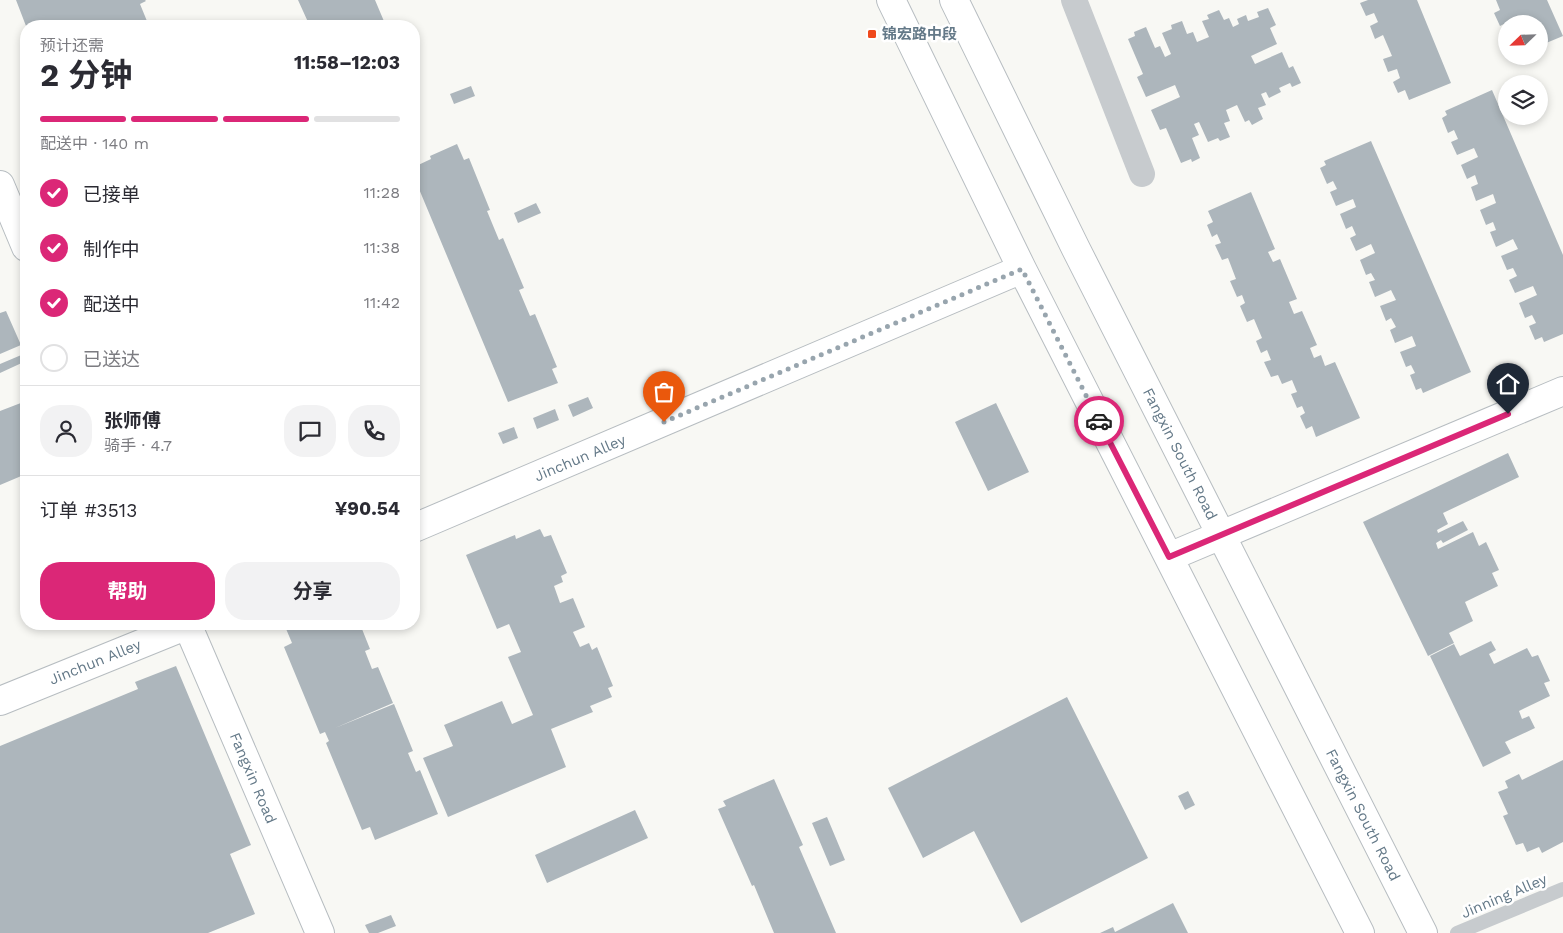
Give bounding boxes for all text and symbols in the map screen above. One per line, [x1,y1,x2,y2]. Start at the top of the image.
north arrow [1498,15,1548,65]
map controls [1498,15,1548,125]
place label: 锦宏路中段 [882,25,957,43]
marker: 锦宏路中段 [866,28,878,40]
text: 预计还需 [40,36,104,55]
text: 11:58–12:03 [294,51,400,74]
text: 2 分钟 [40,56,132,94]
button: layers [1498,75,1548,125]
text: 配送中 · 140 m [40,134,149,153]
icon: check [40,179,68,207]
text: 已接单 [83,183,140,206]
text: 11:28 [364,183,400,202]
icon: check [40,234,68,262]
text: 制作中 [83,238,140,261]
text: 11:38 [364,238,400,257]
icon: check [40,289,68,317]
text: 配送中 [83,293,140,316]
text: 11:42 [364,293,400,312]
text: 已送达 [83,348,140,371]
pin [1487,363,1529,414]
icon: home [1494,370,1522,398]
pin [643,371,685,422]
icon: bag [650,378,678,406]
street label: Fangxin South Road [1139,385,1221,523]
courier [1074,396,1124,446]
button: person [40,405,92,457]
button: chat [284,405,336,457]
button: phone [348,405,400,457]
icon: car [1085,407,1113,435]
text: 张师傅 [104,409,161,432]
street label: Jinchun Alley [532,431,629,485]
text: 骑手 · 4.7 [104,436,172,455]
text: ¥90.54 [335,497,400,520]
text: 订单 #3513 [40,499,137,522]
button: 帮助 [40,562,215,620]
button: 分享 [225,562,400,620]
street label: Jinchun Alley [46,635,144,689]
street label: Fangxin Road [226,730,280,826]
street label: Fangxin South Road [1322,746,1404,884]
street label: Jinning Alley [1458,870,1550,922]

